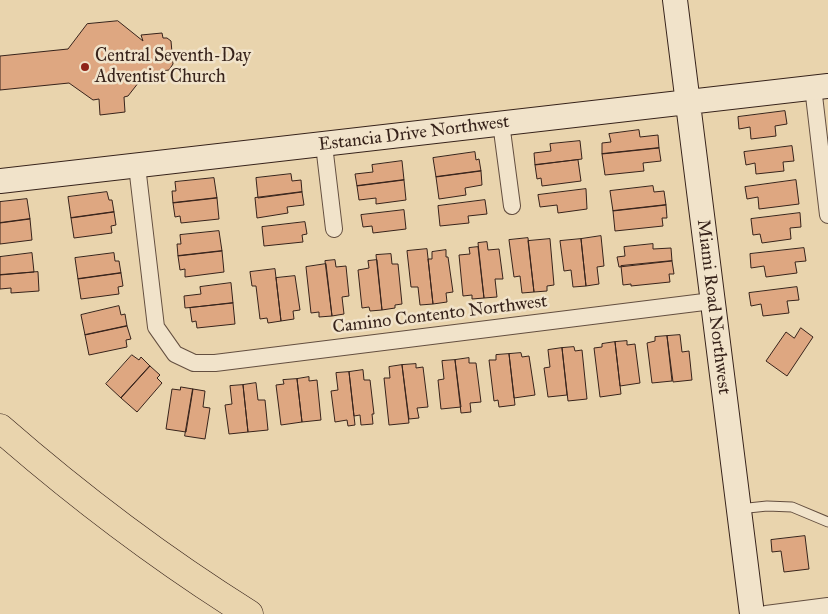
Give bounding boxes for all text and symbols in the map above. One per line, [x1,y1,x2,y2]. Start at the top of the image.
place label: Central Seventh-Day Adventist Church [95,46,251,88]
marker: Central Seventh-Day Adventist Church [79,61,91,73]
street label: Estancia Drive Northwest [318,112,510,156]
street label: Miami Road Northwest [692,218,734,396]
street label: Camino Contento Northwest [331,291,549,339]

